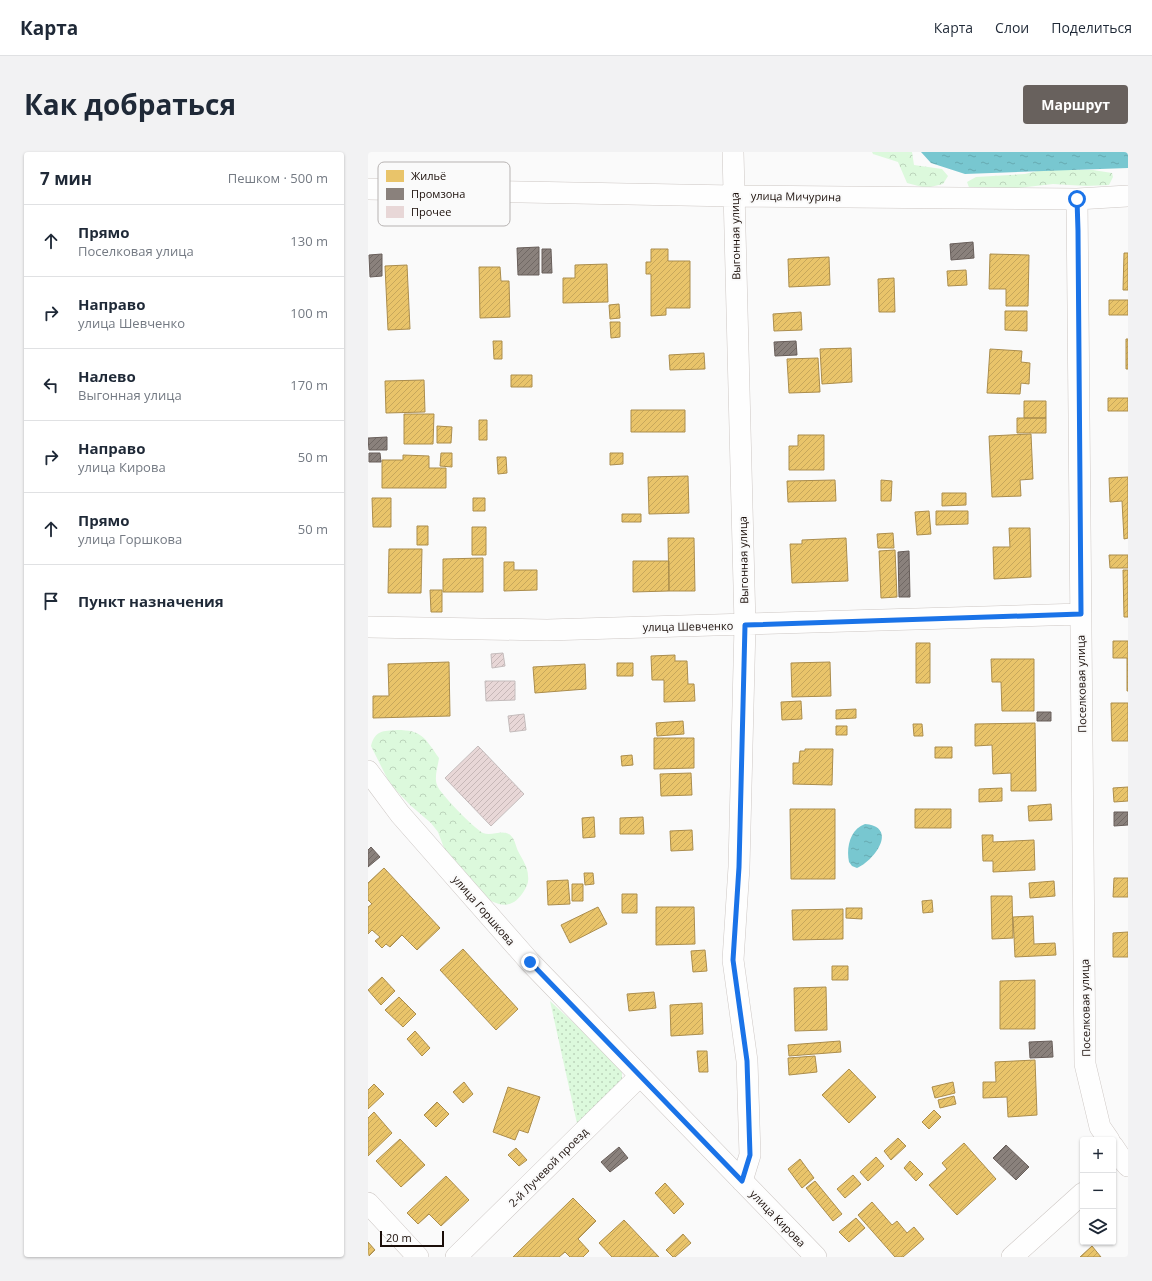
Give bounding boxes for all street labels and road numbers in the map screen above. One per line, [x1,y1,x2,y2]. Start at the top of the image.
street label: улица Мичурина [751,188,841,204]
street label: Выгонная улица [727,192,743,280]
street label: Выгонная улица [735,516,751,604]
street label: улица Шевченко [643,618,734,634]
street label: Поселковая улица [1073,635,1089,733]
street label: улица Горшкова [449,872,519,948]
street label: Поселковая улица [1077,959,1093,1057]
street label: 2-й Лучевой проезд [505,1124,591,1210]
street label: улица Кирова [747,1186,809,1250]

